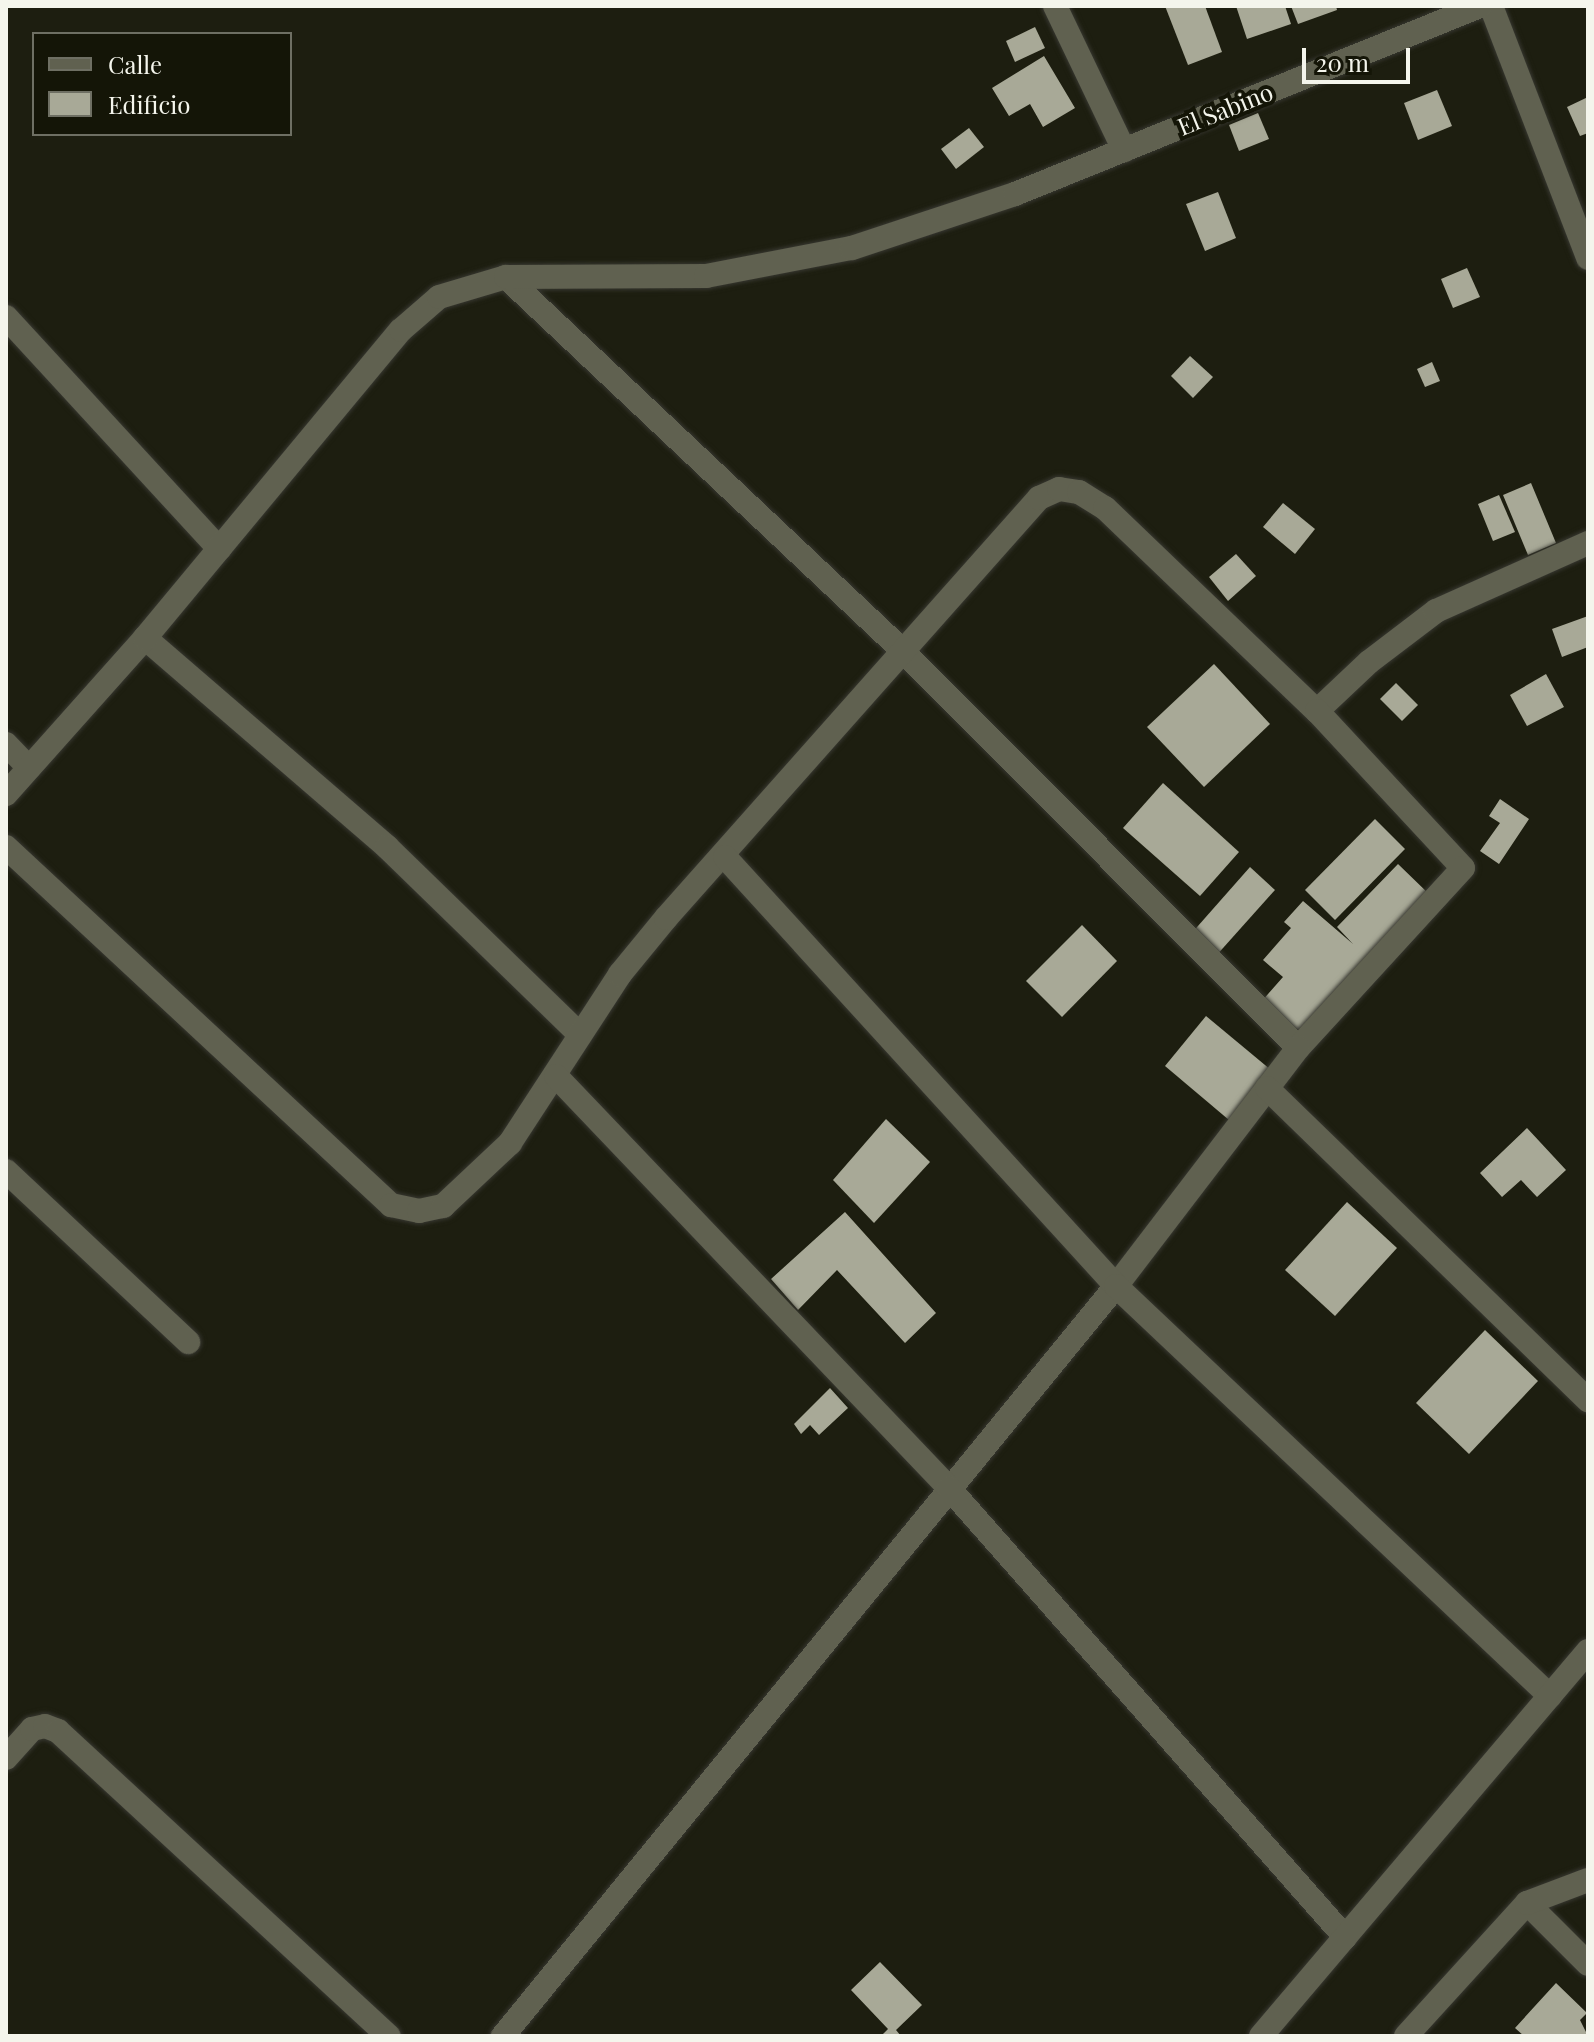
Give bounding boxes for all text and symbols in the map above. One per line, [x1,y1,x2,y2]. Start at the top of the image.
legend [32,32,292,136]
scale bar [1306,32,1414,82]
text: 20 m [1316,46,1369,78]
text: Calle [108,48,162,80]
street label: El Sabino [1173,77,1277,141]
text: Edificio [108,88,190,120]

